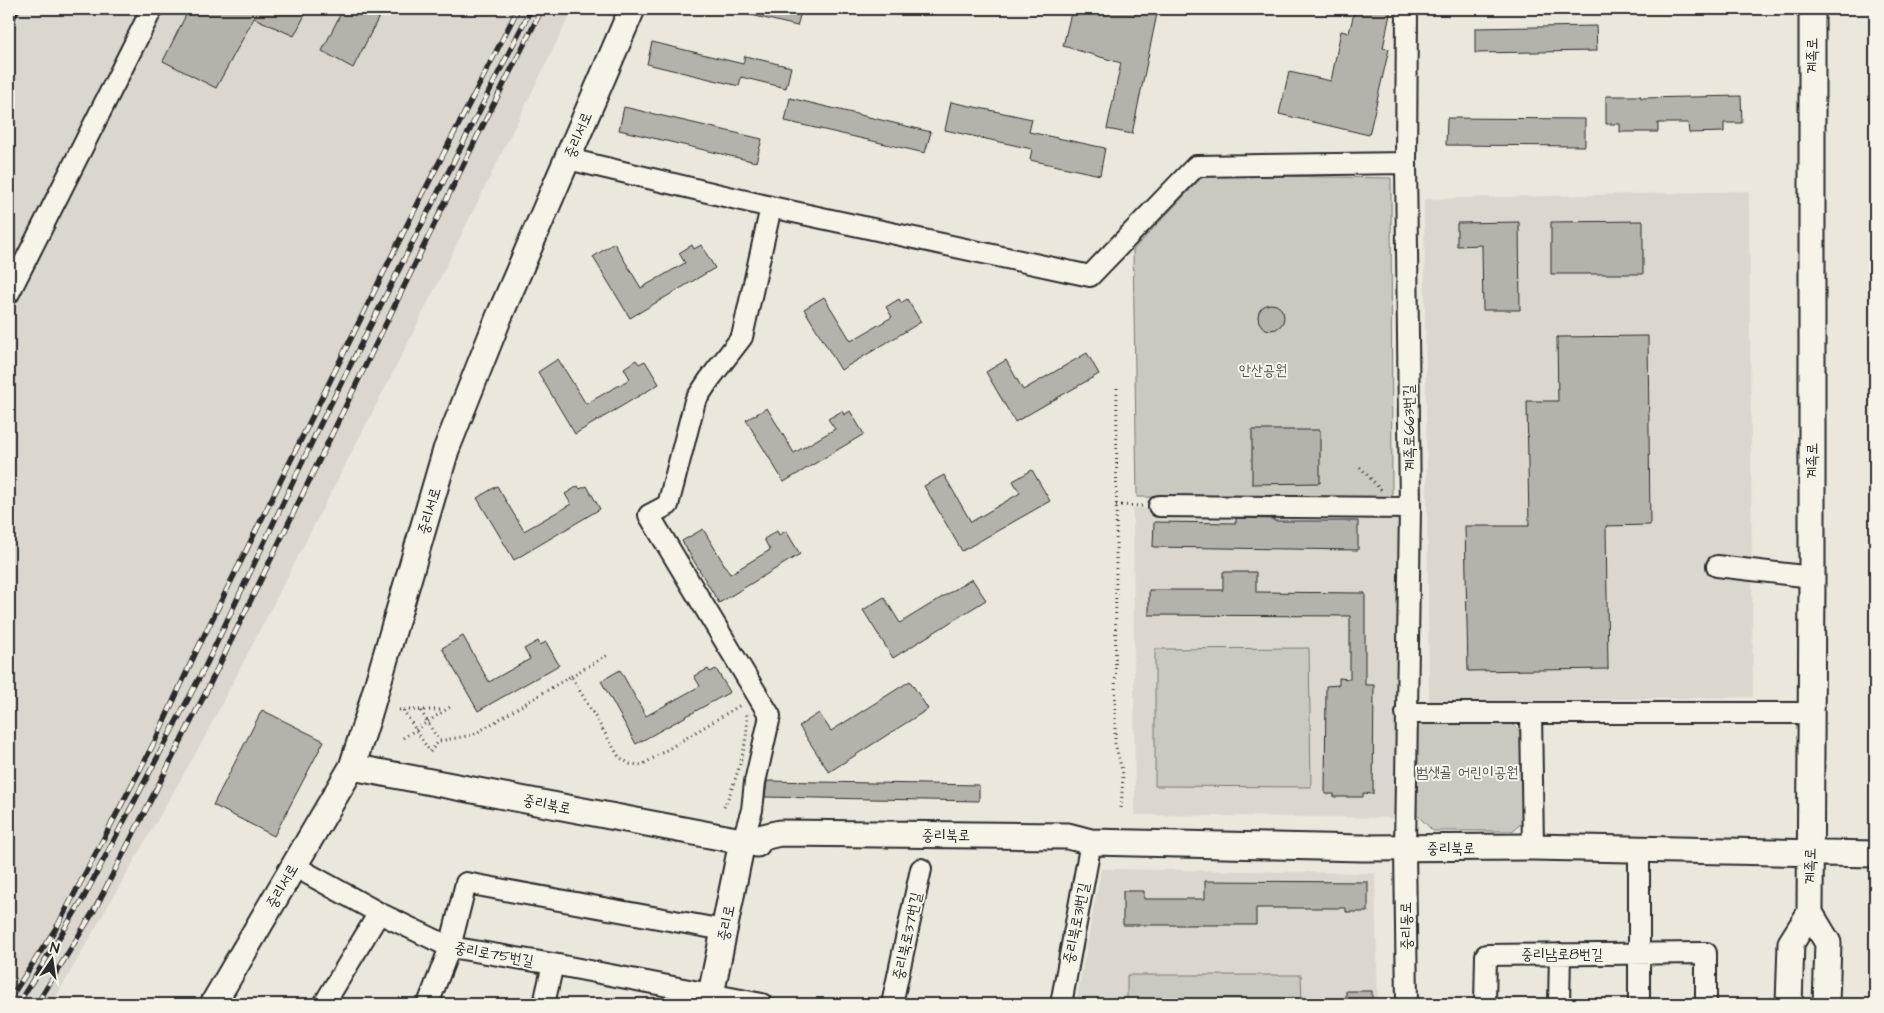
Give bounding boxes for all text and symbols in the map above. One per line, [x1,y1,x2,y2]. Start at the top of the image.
street label: 계족로 [1802,38,1823,74]
street label: 중리서로 [559,109,598,162]
park label: 안산공원 [1239,360,1287,381]
street label: 계족로663번길 [1398,384,1421,472]
street label: 계족로 [1802,443,1823,479]
street label: 중리서로 [413,485,446,537]
park label: 범샛골 어린이공원 [1416,762,1518,783]
street label: 중리북로 [521,790,573,819]
street label: 중리북로 [922,825,970,846]
street label: 중리북로 [1427,838,1475,859]
street label: 계족로 [1800,848,1821,884]
street label: 중리서로 [261,860,304,912]
street label: 중리북로31번길 [1058,881,1095,965]
street label: 중리북로37번길 [888,890,927,982]
street label: 중리동로 [1396,902,1417,950]
street label: 중리로 [713,903,740,943]
north arrow [28,936,78,986]
street label: 중리로75번길 [453,937,535,972]
text: N [48,938,61,959]
street label: 중리남로8번길 [1521,944,1603,965]

